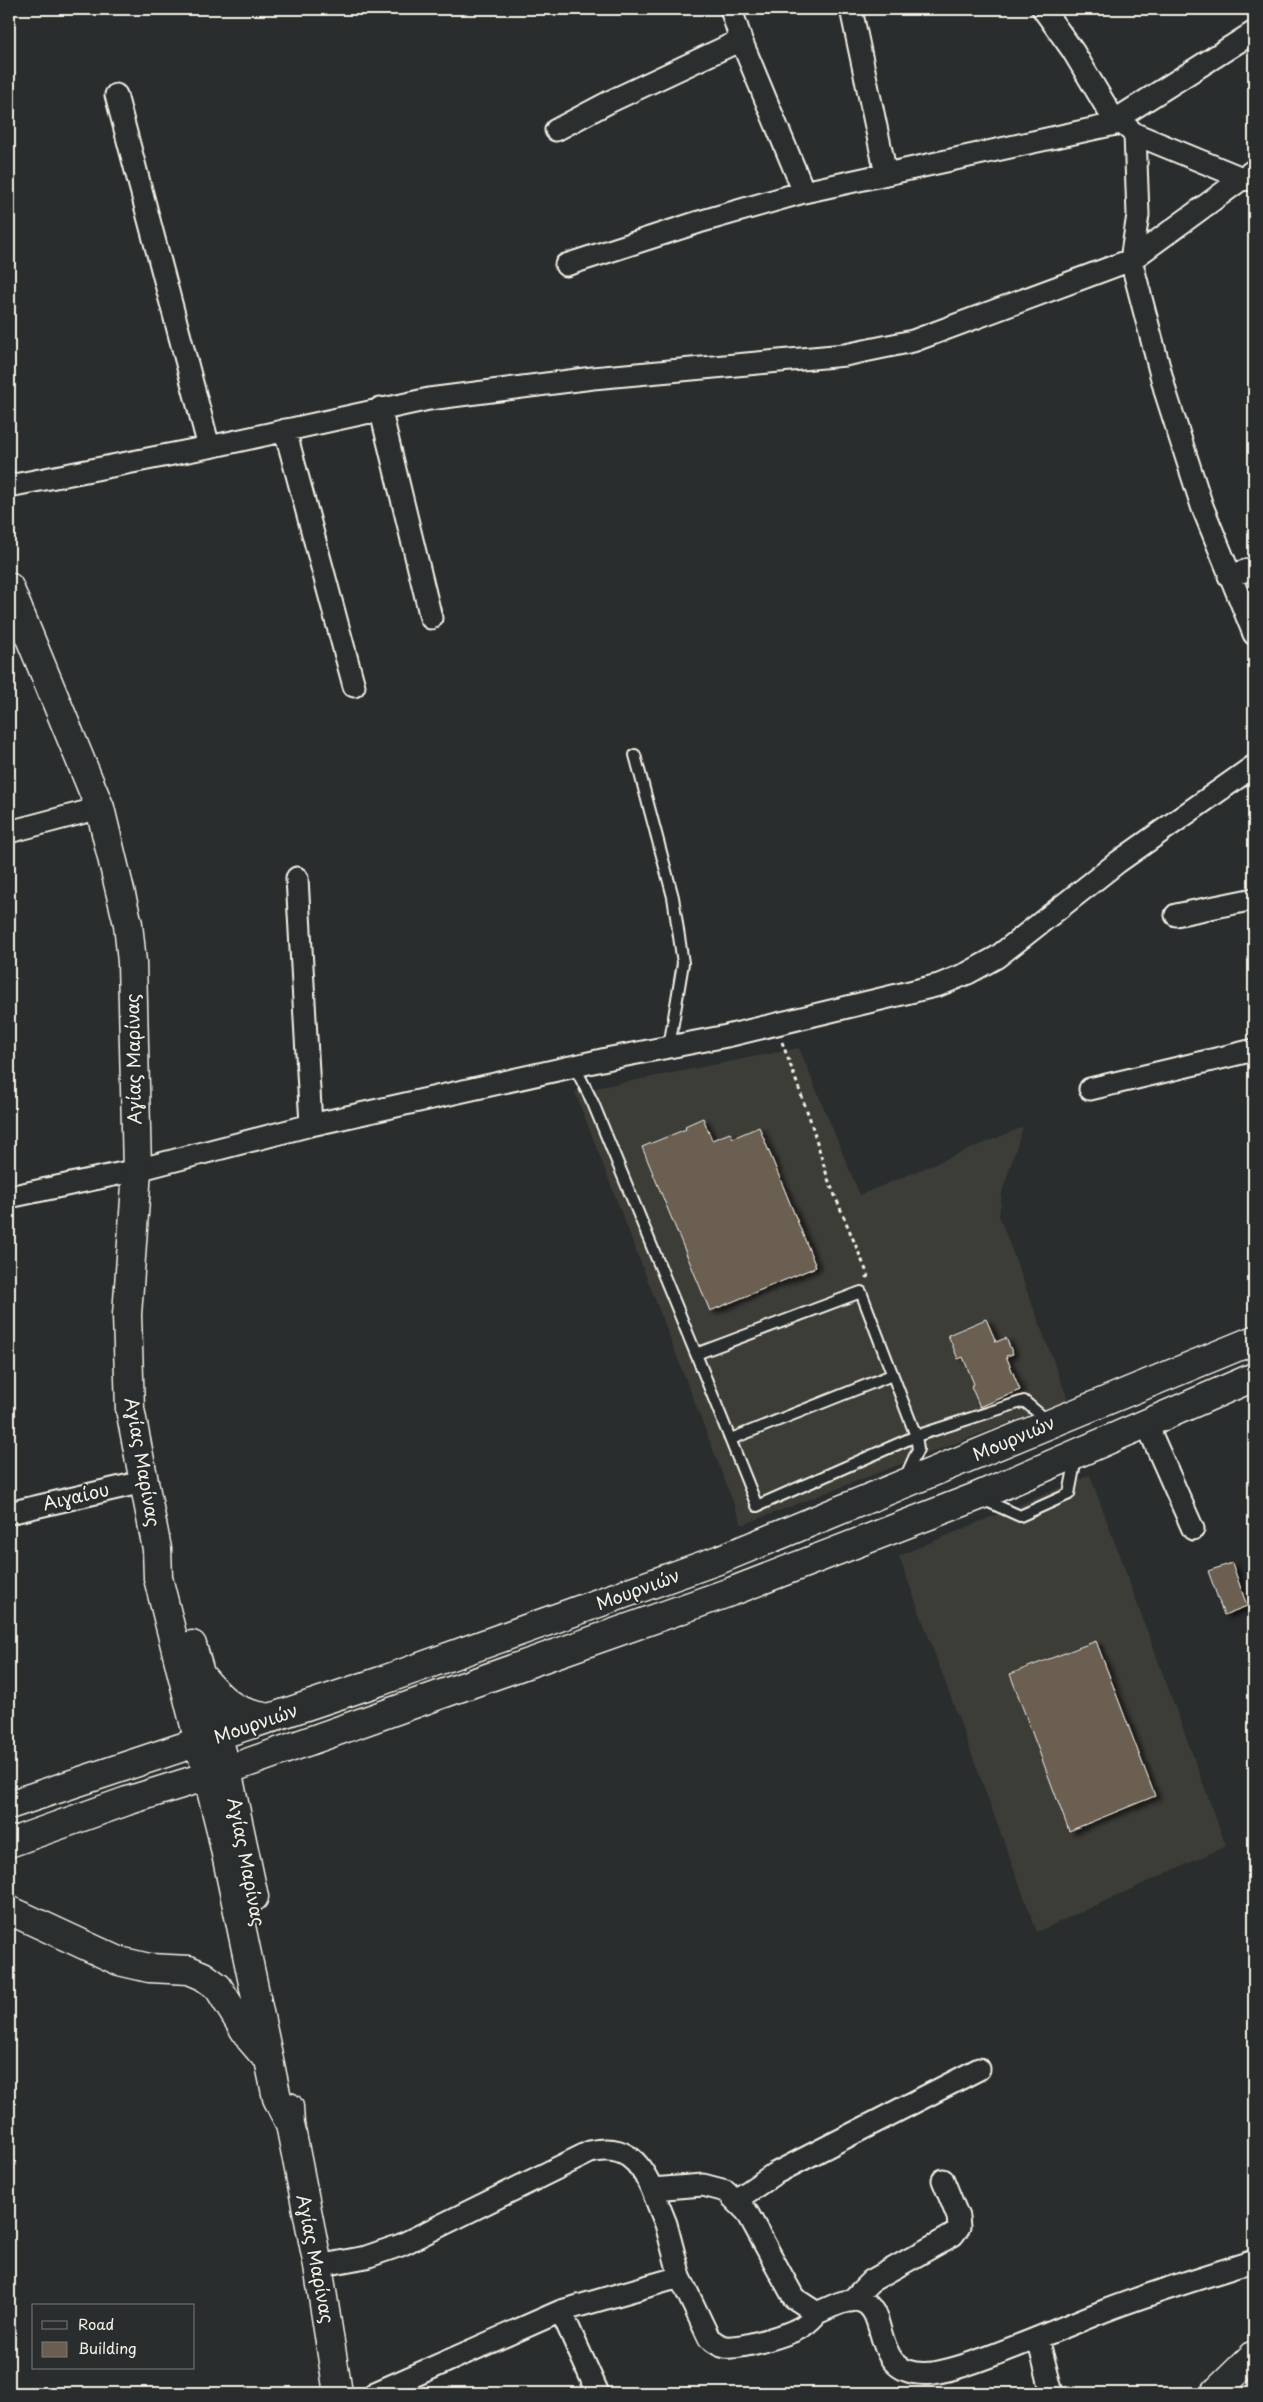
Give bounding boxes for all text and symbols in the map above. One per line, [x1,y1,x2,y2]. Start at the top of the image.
street label: Αγίας Μαρίνας [118,993,147,1125]
street label: Αγίας Μαρίνας [119,1395,168,1529]
street label: Μουρνιών [968,1408,1059,1467]
street label: Αιγαίου [40,1475,112,1516]
street label: Μουρνιών [592,1561,683,1616]
street label: Μουρνιών [210,1696,301,1750]
street label: Αγίας Μαρίνας [222,1795,273,1929]
street label: Αγίας Μαρίνας [291,2192,342,2326]
legend [32,2304,195,2370]
text: Road [78,2312,114,2335]
text: Building [78,2336,137,2359]

